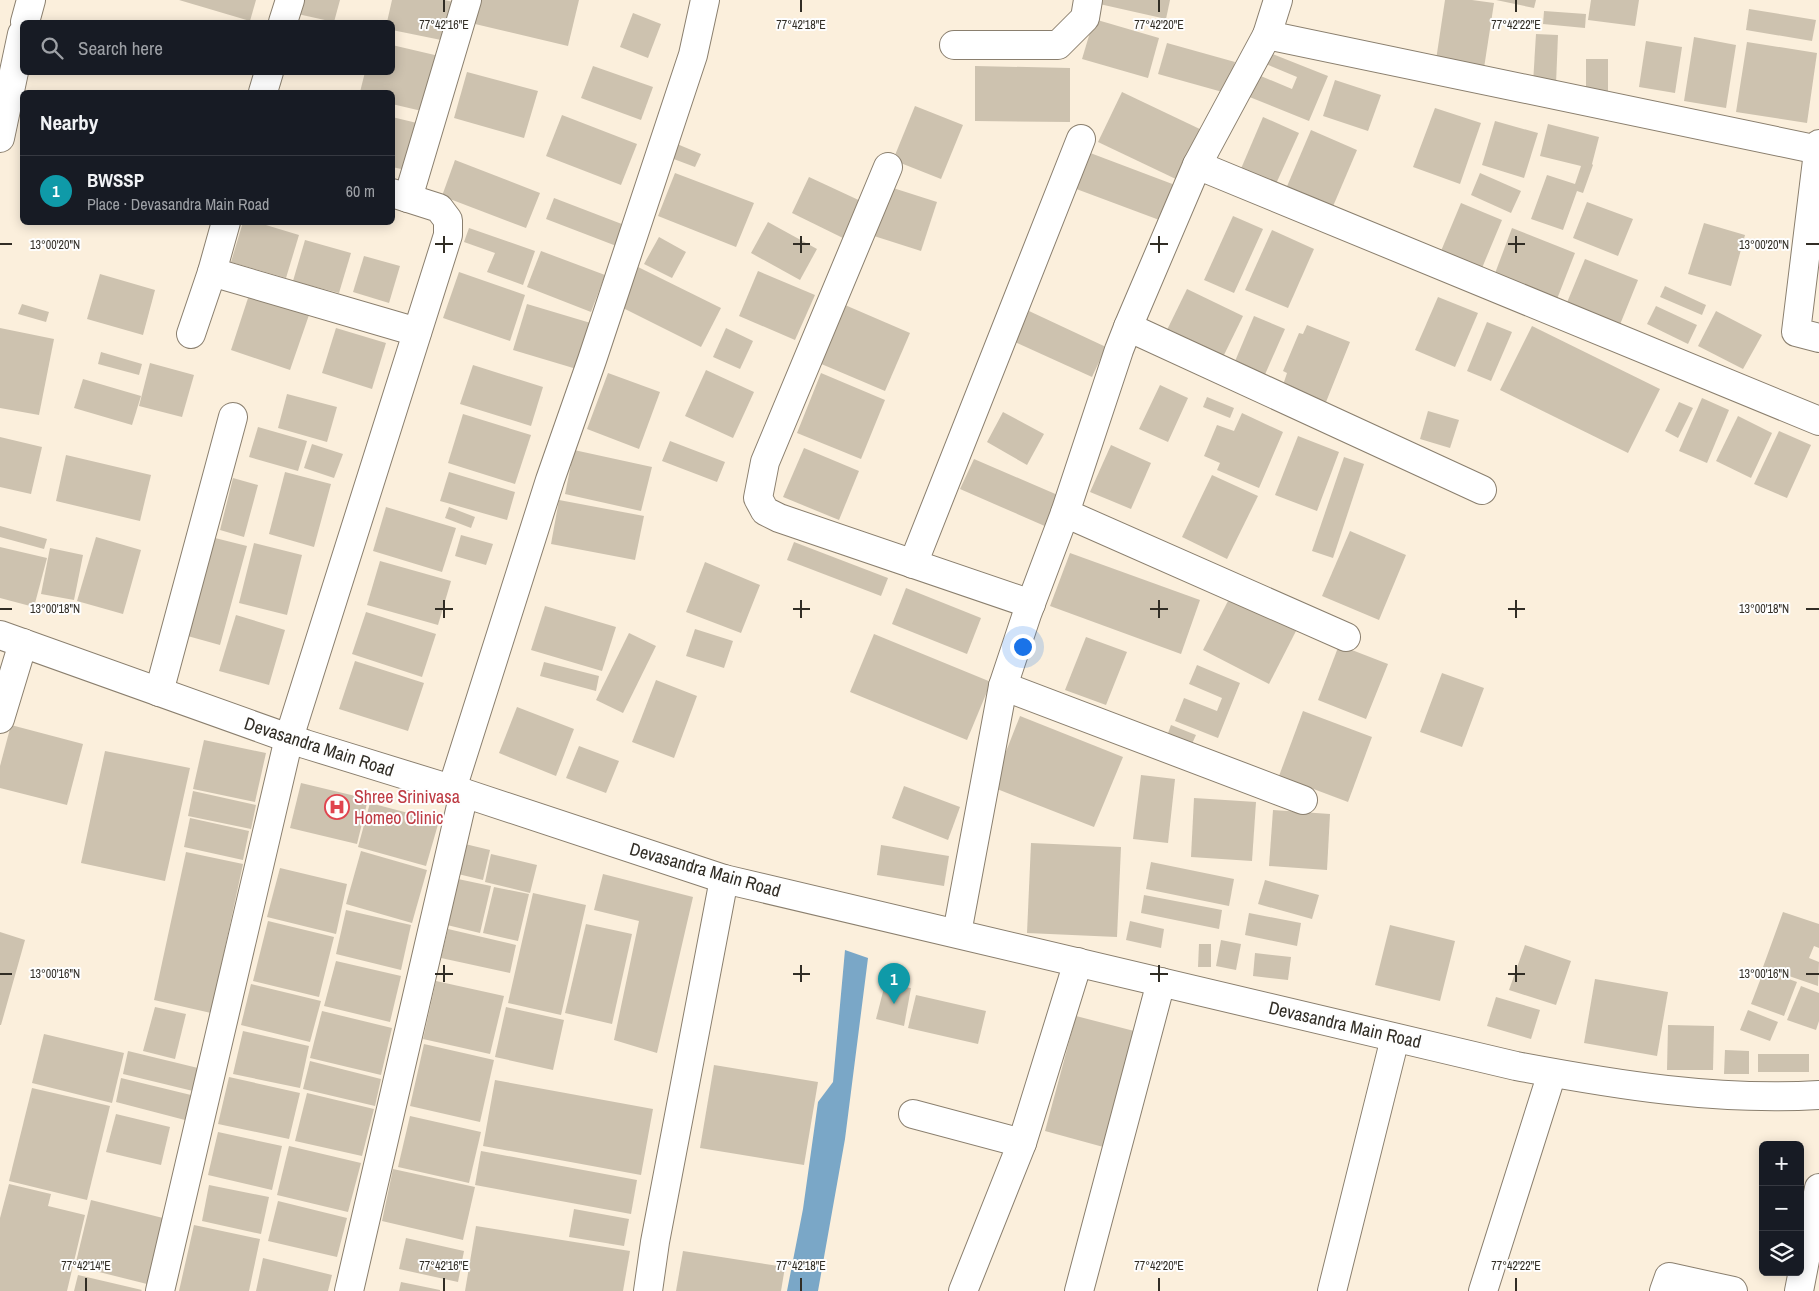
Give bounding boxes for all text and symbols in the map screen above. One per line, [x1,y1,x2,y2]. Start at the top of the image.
text: 77°42'16"E [419,17,469,33]
text: 77°42'18"E [776,17,826,33]
text: 77°42'20"E [1134,17,1184,33]
text: 77°42'22"E [1491,17,1541,33]
search box [20,20,395,75]
icon: search [38,34,66,62]
text: Search here [78,35,163,61]
text: Nearby [40,108,98,137]
text: BWSSP [87,167,144,193]
text: 1 [52,180,60,202]
text: 60 m [346,180,375,202]
text: Place · Devasandra Main Road [87,193,269,215]
text: 13°00'20"N [30,237,80,253]
text: 13°00'20"N [1739,237,1789,253]
text: 13°00'18"N [30,601,80,617]
text: 13°00'18"N [1739,601,1789,617]
your location [1010,634,1036,660]
street label: Devasandra Main Road [241,711,397,782]
place label: Shree Srinivasa Homeo Clinic [354,784,460,830]
hospital icon: Shree Srinivasa Homeo Clinic [324,794,350,820]
street label: Devasandra Main Road [627,836,784,903]
pin: 1 [878,963,910,1004]
text: 13°00'16"N [30,966,80,982]
text: 13°00'16"N [1739,966,1789,982]
street label: Devasandra Main Road [1266,995,1424,1054]
map controls [1759,1141,1804,1276]
button: + [1759,1141,1804,1186]
button: − [1759,1186,1804,1231]
button: layers [1759,1231,1804,1276]
text: 77°42'14"E [61,1258,111,1274]
text: 77°42'16"E [419,1258,469,1274]
text: 77°42'18"E [776,1258,826,1274]
text: 77°42'20"E [1134,1258,1184,1274]
text: 77°42'22"E [1491,1258,1541,1274]

